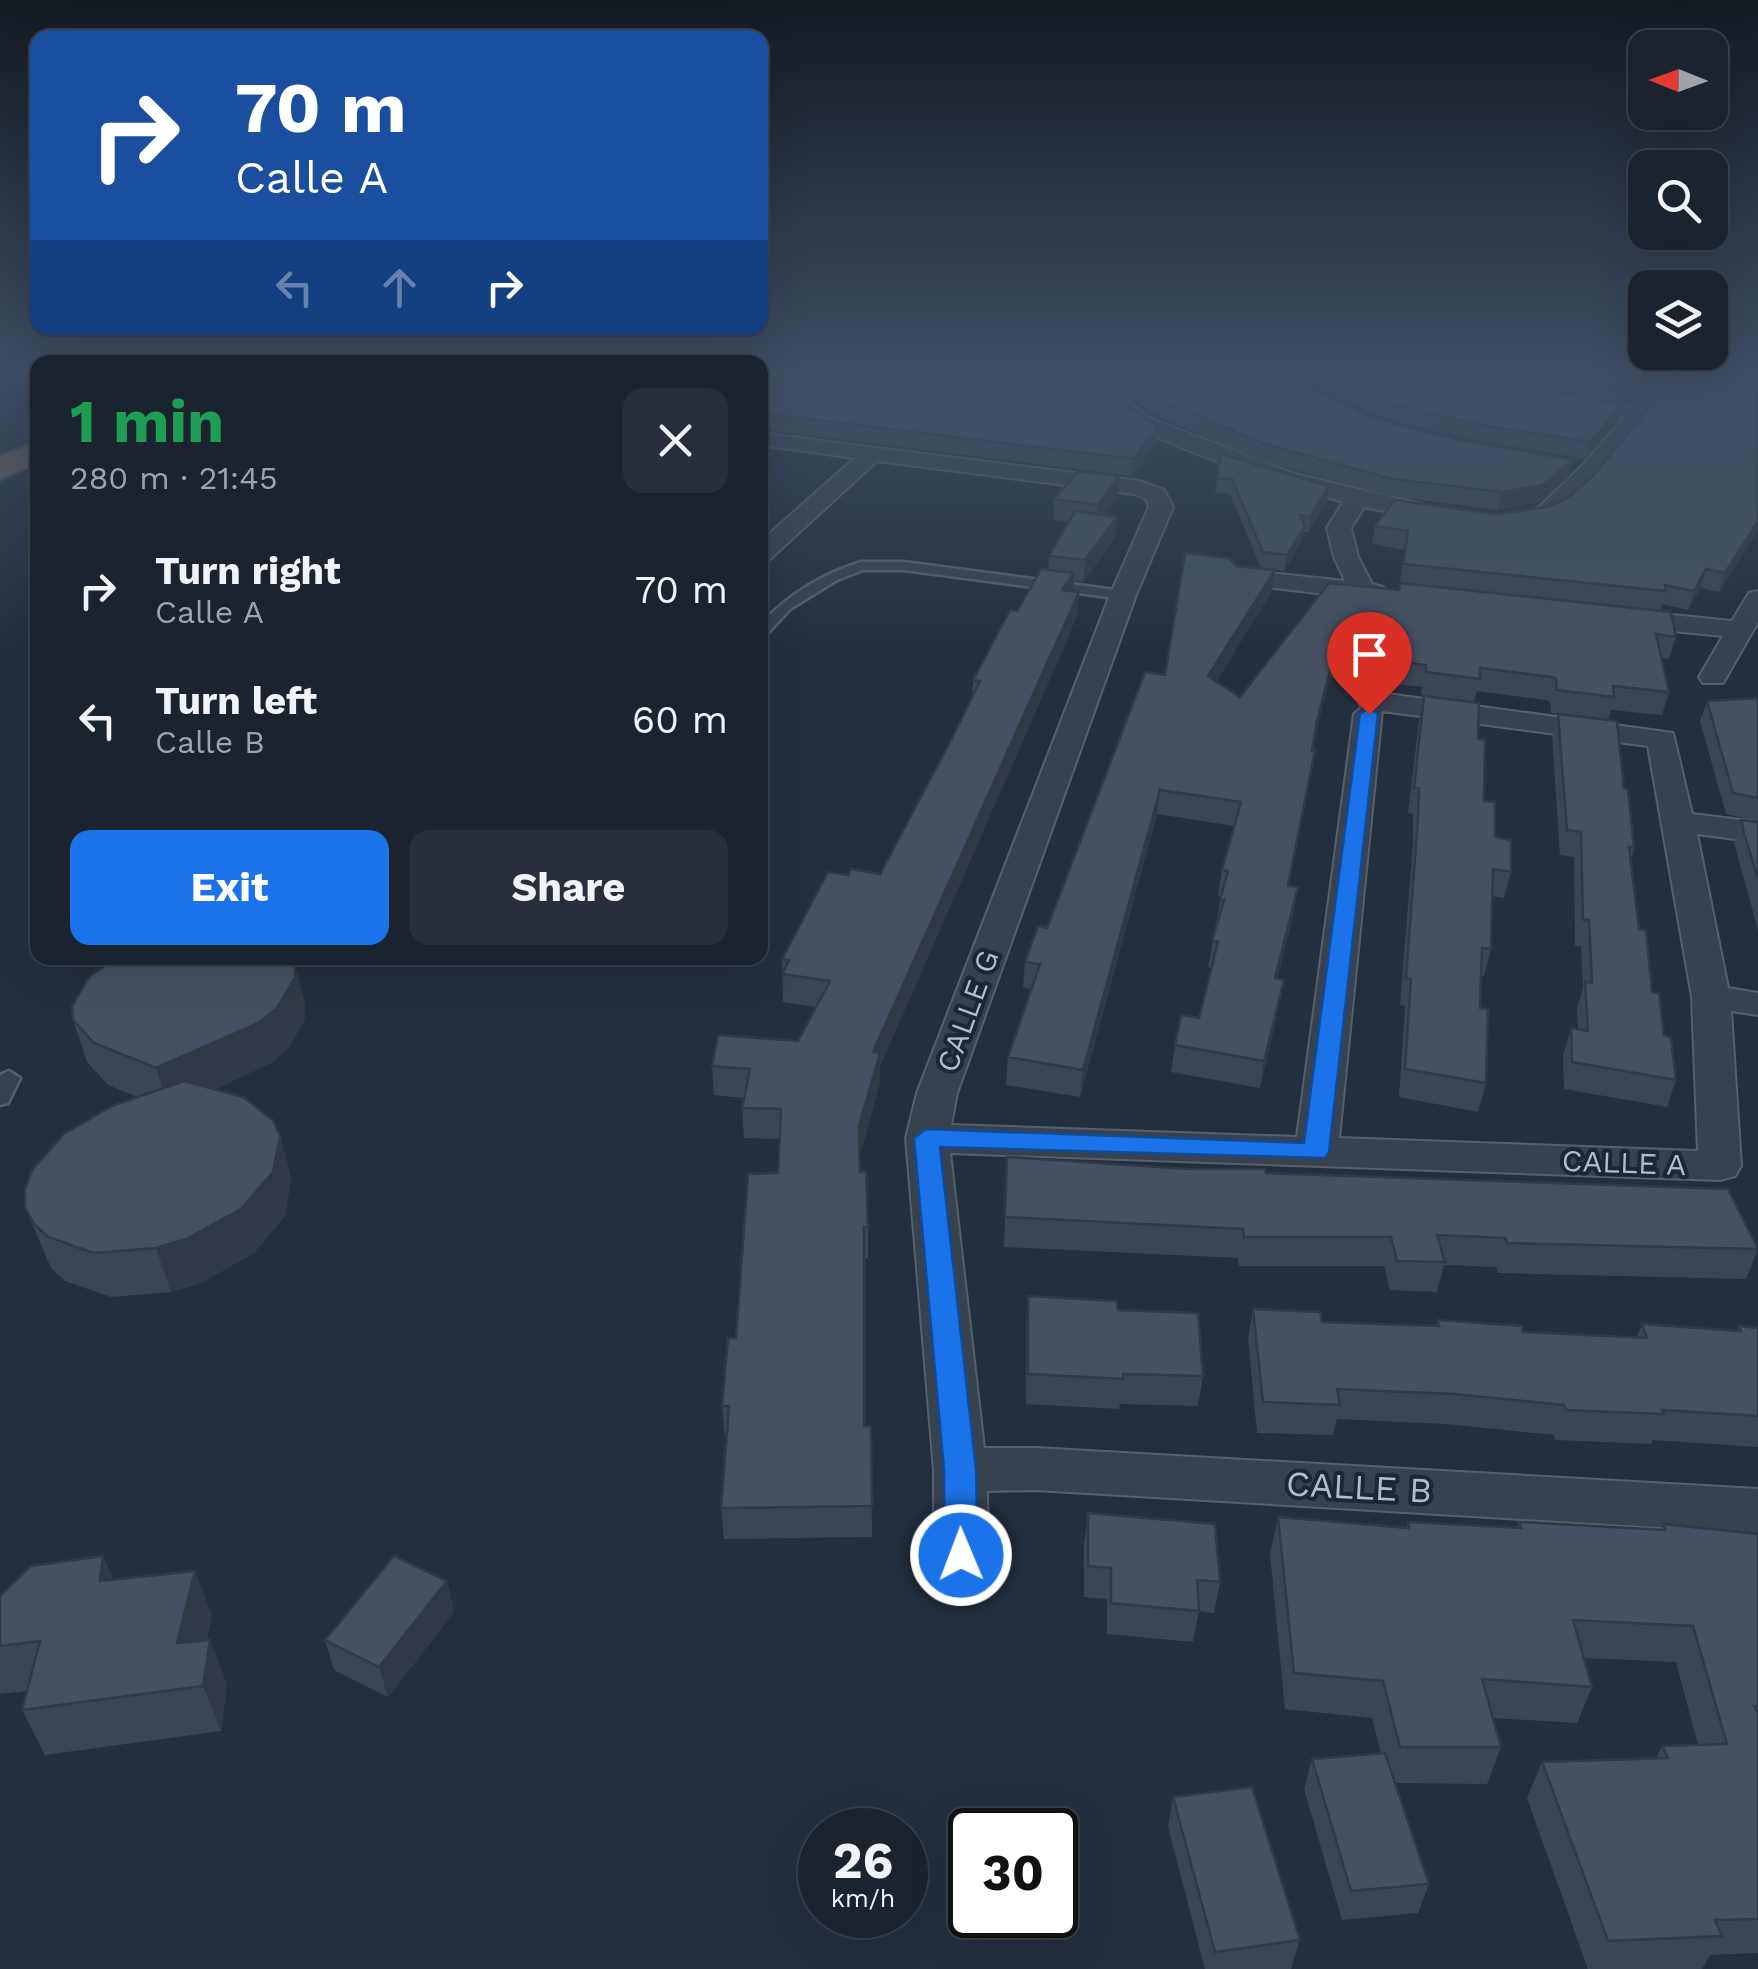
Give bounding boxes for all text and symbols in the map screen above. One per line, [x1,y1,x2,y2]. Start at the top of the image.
north arrow [1628,30,1728,130]
map controls [1628,30,1728,370]
text: 70 m [235,67,407,149]
icon: right [70,70,200,200]
button: search [1628,150,1728,250]
text: Calle A [235,151,388,204]
icon: left [267,260,322,315]
icon: ahead [372,260,427,315]
icon: right [477,260,532,315]
button: layers [1628,270,1728,370]
text: 1 min [70,386,224,457]
button: close [623,388,728,493]
text: 280 m · 21:45 [70,459,278,497]
text: Turn right [155,549,341,593]
icon: right [70,563,125,618]
text: 70 m [635,568,728,612]
text: Calle A [155,593,264,631]
pin [1327,612,1412,715]
icon: arrive [1342,627,1397,682]
text: Turn left [155,679,317,723]
icon: left [70,693,125,748]
text: 60 m [632,698,728,742]
text: Calle B [155,723,265,761]
button: Exit [70,830,389,945]
button: Share [409,830,728,945]
street label: CALLE G [929,945,1006,1077]
street label: CALLE A [1561,1143,1687,1182]
street label: CALLE B [1285,1462,1433,1512]
position arrow [909,1503,1013,1607]
speed limit sign: 30 [948,1808,1078,1938]
text: 26 [833,1831,893,1890]
text: km/h [831,1884,895,1913]

